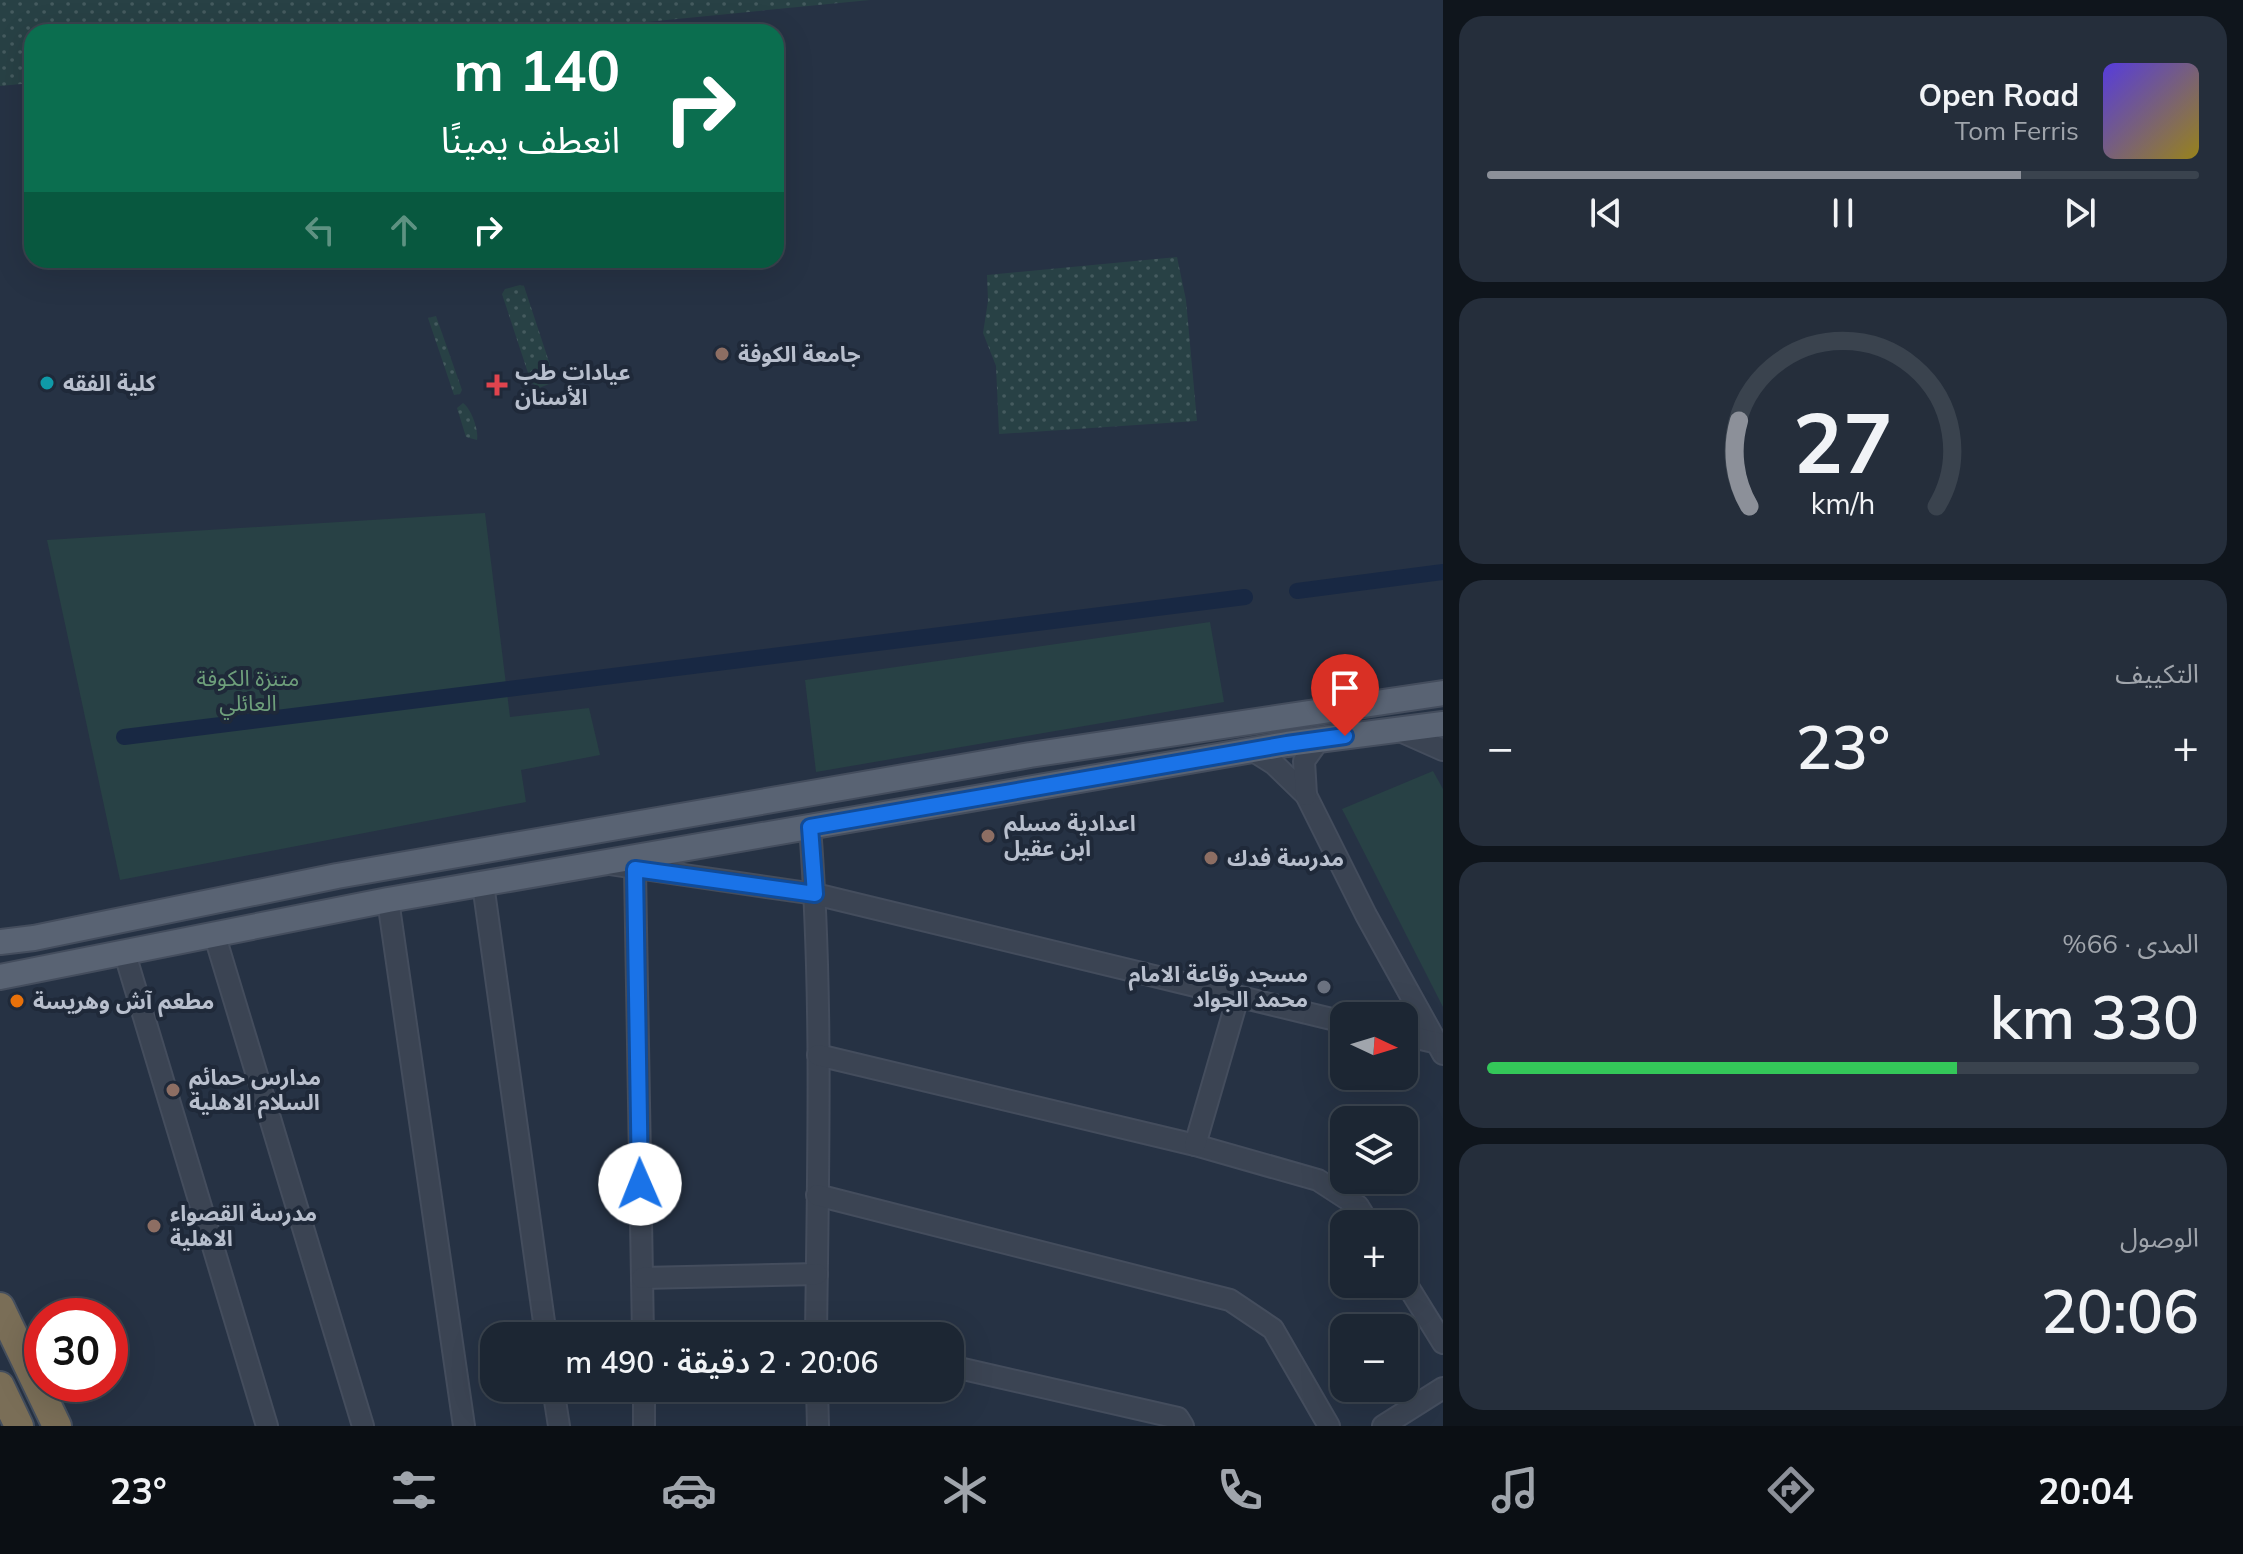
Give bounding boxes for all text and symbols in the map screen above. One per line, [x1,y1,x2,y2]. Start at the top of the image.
text: 140 m [453,35,620,105]
icon: right [648,56,752,160]
text: Open Road [1918,76,2079,114]
text: Tom Ferris [1955,114,2079,147]
text: انعطف يمينًا [441,117,620,162]
icon: previous [1584,191,1628,235]
icon: pause [1821,191,1865,235]
icon: next [2058,191,2102,235]
icon: left [298,208,342,252]
icon: ahead [382,208,426,252]
icon: right [466,208,510,252]
place label: جامعة الكوفة [738,340,861,368]
marker: جامعة الكوفة [713,345,731,363]
place label: عيادات طب الأسنان [515,358,631,411]
place label: كلية الفقه [63,369,157,397]
marker: كلية الفقه [38,374,56,392]
marker: عيادات طب الأسنان [486,374,508,396]
text: 27 [1793,389,1893,494]
text: km/h [1811,485,1875,521]
pin [1311,654,1379,736]
text: التكييف [2115,657,2199,690]
park label: متنزة الكوفة العائلي [197,664,299,720]
icon: arrive [1323,666,1367,710]
text: 23° [1796,709,1890,784]
text: − [1487,719,1513,774]
text: + [2173,719,2199,774]
place label: اعدادية مسلم ابن عقيل [1004,809,1136,862]
marker: اعدادية مسلم ابن عقيل [979,827,997,845]
place label: مدرسة فدك [1227,844,1344,872]
marker: مدرسة فدك [1202,849,1220,867]
text: المدى · 66% [2062,927,2199,960]
place label: مسجد وقاعة الامام محمد الجواد [1128,960,1308,1013]
marker: مسجد وقاعة الامام محمد الجواد [1315,978,1333,996]
text: 330 km [1990,979,2199,1054]
place label: مطعم آش وهريسة [33,987,214,1018]
marker: مطعم آش وهريسة [8,992,26,1010]
north arrow [1330,1002,1418,1090]
map controls [1330,1002,1418,1402]
place label: مدارس حمائم السلام الاهلية [189,1063,321,1119]
marker: مدارس حمائم السلام الاهلية [164,1081,182,1099]
button: layers [1330,1106,1418,1194]
position arrow [598,1142,682,1226]
place label: مدرسة القصواء الاهلية [170,1199,317,1252]
button: + [1330,1210,1418,1298]
marker: مدرسة القصواء الاهلية [145,1217,163,1235]
text: الوصول [2120,1221,2199,1254]
text: 20:06 [2041,1273,2199,1348]
speed limit sign: 30 [24,1298,128,1402]
button: − [1330,1314,1418,1402]
text: 20:06 · 2 دقيقة · 490 m [565,1343,879,1381]
icon: filters [386,1462,442,1518]
icon: car [661,1462,717,1518]
icon: climate [937,1462,993,1518]
icon: phone [1212,1462,1268,1518]
icon: music [1487,1462,1543,1518]
icon: directions [1763,1462,1819,1518]
text: 23° [110,1468,167,1513]
text: 20:04 [2038,1468,2133,1513]

